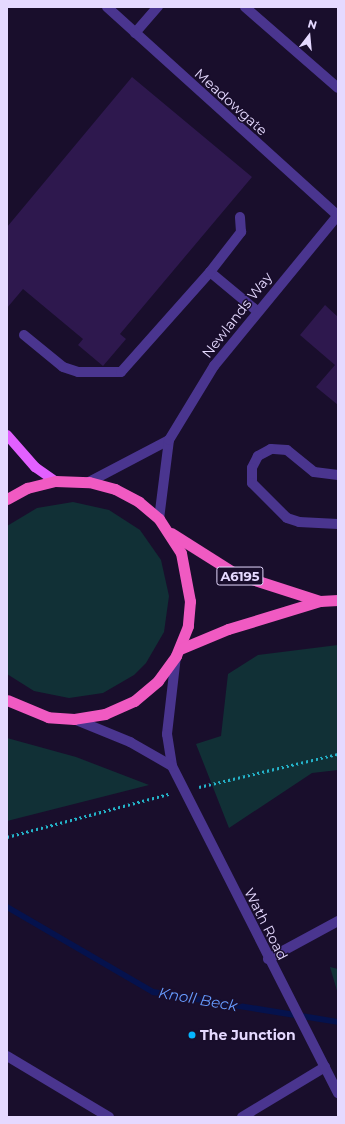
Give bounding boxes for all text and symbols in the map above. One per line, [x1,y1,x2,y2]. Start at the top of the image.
north arrow [289,16,329,56]
text: N [306,17,319,32]
street label: Meadowgate [191,65,271,139]
street label: Newlands Way [198,269,276,361]
road number: A6195 [216,565,264,587]
street label: Wath Road [241,885,291,963]
water label: Knoll Beck [157,983,239,1015]
place label: The Junction [200,1027,296,1043]
marker: The Junction [187,1030,197,1040]

